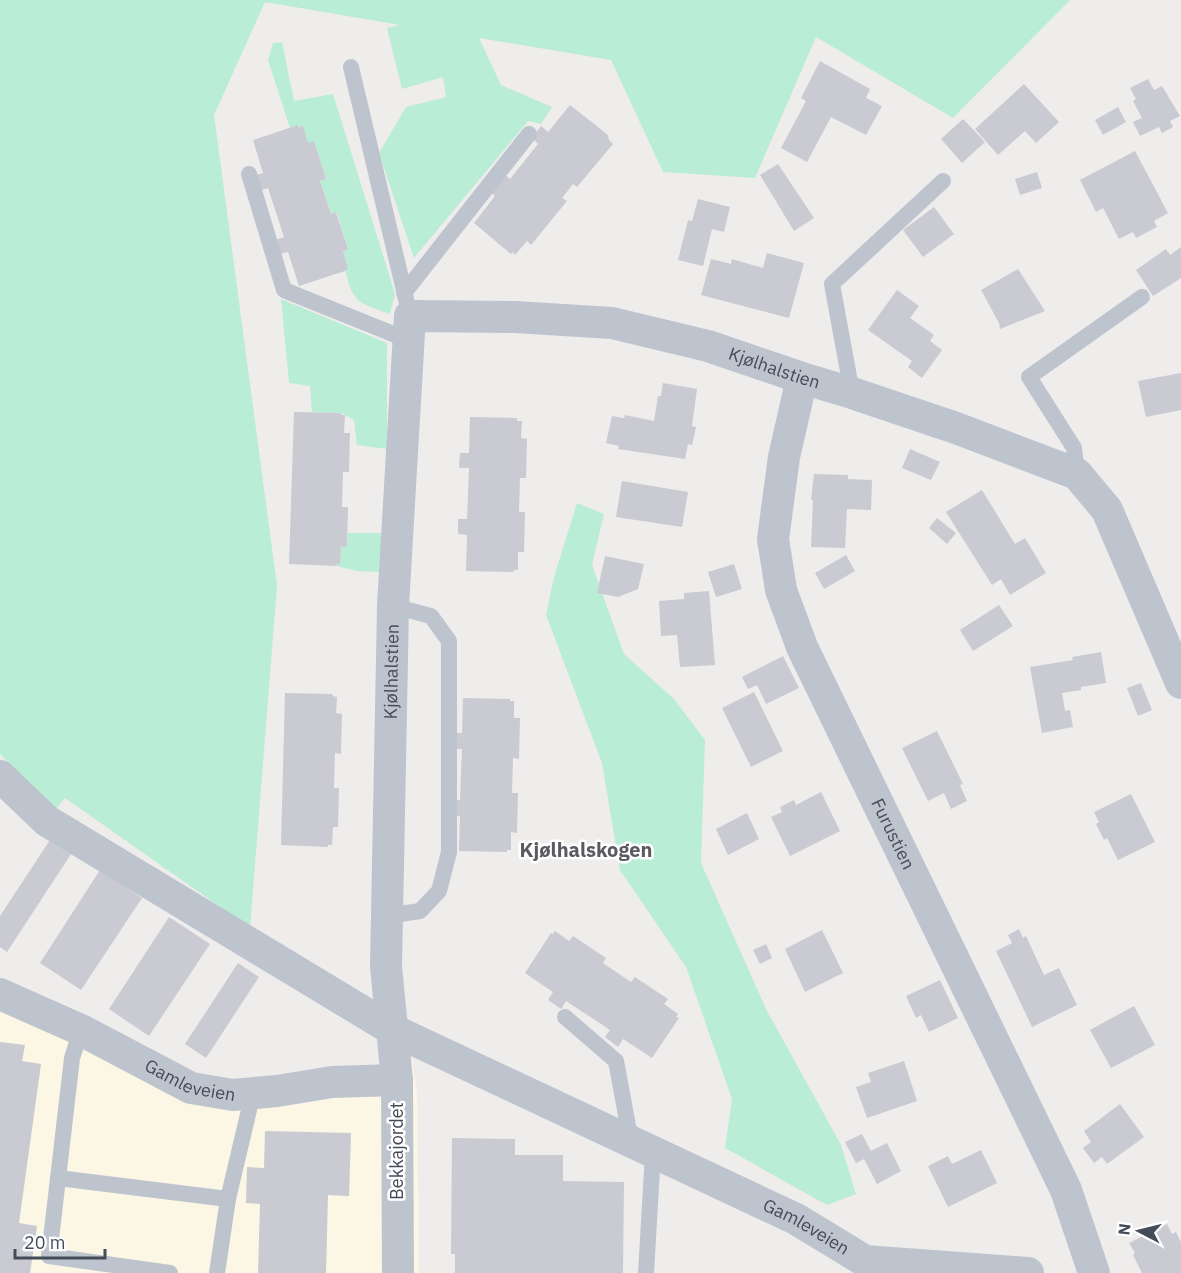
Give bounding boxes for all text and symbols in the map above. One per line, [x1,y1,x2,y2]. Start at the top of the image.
street label: Kjølhalstien [726,342,823,394]
street label: Kjølhalstien [379,624,404,720]
street label: Furustien [866,794,920,873]
district label: Kjølhalskogen [520,836,652,863]
street label: Gamleveien [141,1054,237,1106]
street label: Bekkajordet [385,1102,408,1200]
street label: Gamleveien [759,1193,854,1260]
north arrow [1109,1201,1169,1261]
scale bar [15,1222,105,1260]
text: N [1113,1222,1135,1236]
text: 20 m [24,1231,66,1254]

